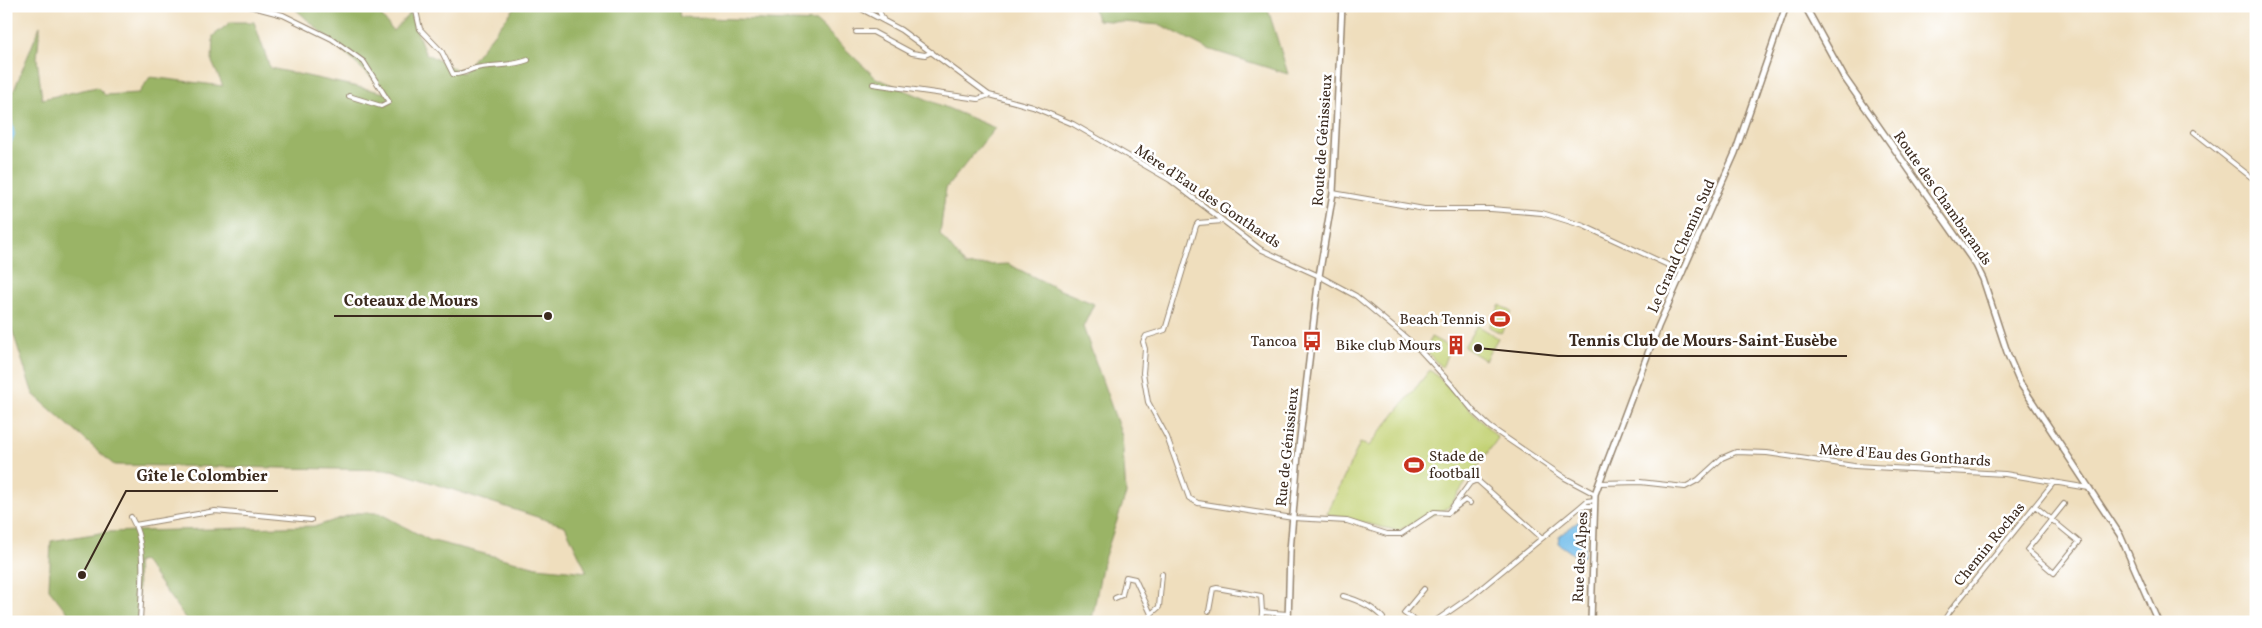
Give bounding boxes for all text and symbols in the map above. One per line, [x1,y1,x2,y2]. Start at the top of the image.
street label: Route de Génissieux [1308,73,1339,207]
street label: Route des Chambarands [1887,128,1996,270]
street label: Mère d'Eau des Gonthards [1130,140,1284,254]
street label: Le Grand Chemin Sud [1643,176,1721,317]
callout: Coteaux de Mours [334,285,488,316]
text: Coteaux de Mours [344,291,478,313]
sports icon: Beach Tennis [1489,308,1511,330]
place label: Beach Tennis [1400,310,1485,331]
callout: Tennis Club de Mours-Saint-Eusèbe [1558,325,1847,356]
bus stop icon: Tancoa [1301,330,1323,352]
text: Tennis Club de Mours-Saint-Eusèbe [1569,331,1837,353]
place label: Tancoa [1251,332,1297,353]
building icon: Bike club Mours [1445,334,1467,356]
place label: Bike club Mours [1336,336,1441,357]
street label: Rue de Génissieux [1272,386,1305,508]
street label: Mère d'Eau des Gonthards [1818,440,1991,473]
place label: Stade de football [1429,447,1484,485]
sports icon: Stade de football [1403,454,1425,476]
callout: Gîte le Colombier [126,460,278,491]
text: Gîte le Colombier [136,466,268,488]
street label: Chemin Rochas [1950,498,2031,591]
street label: Rue des Alpes [1569,511,1594,603]

